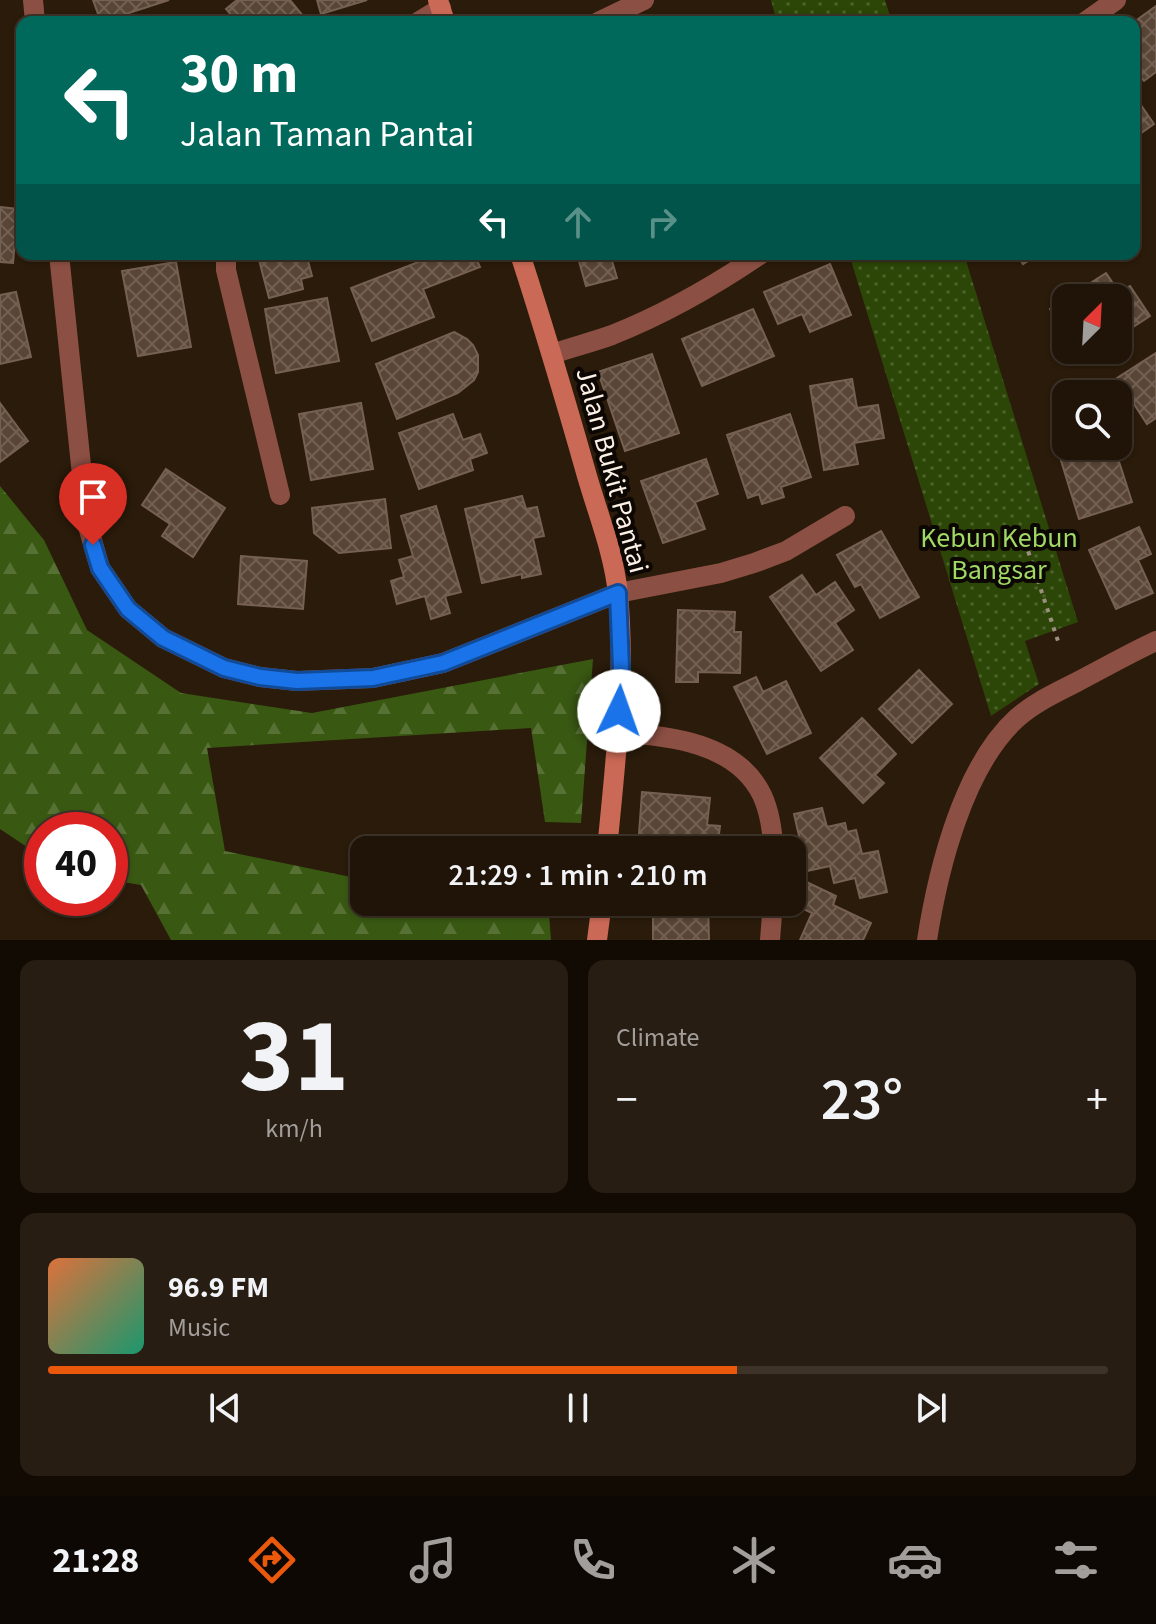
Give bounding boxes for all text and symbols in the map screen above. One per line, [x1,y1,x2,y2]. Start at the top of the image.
text: 30 m [180,35,298,114]
icon: left [48,48,152,152]
text: Jalan Taman Pantai [180,109,474,160]
icon: left [472,200,516,244]
icon: ahead [556,200,600,244]
icon: right [640,200,684,244]
north arrow [1052,284,1132,364]
map controls [1052,284,1132,460]
street label: Jalan Bukit Pantai [565,363,659,577]
button: search [1052,380,1132,460]
pin [59,463,127,545]
icon: arrive [71,475,115,519]
park label: Kebun Kebun Bangsar [920,518,1078,590]
position arrow [577,669,661,753]
speed limit sign: 40 [24,812,128,916]
text: 21:29 · 1 min · 210 m [448,854,708,897]
text: 31 [239,984,349,1132]
text: Climate [616,1019,700,1056]
text: 23° [821,1058,903,1143]
text: − [616,1069,638,1132]
text: + [1086,1069,1108,1132]
text: km/h [265,1110,323,1147]
text: 96.9 FM [168,1266,269,1309]
text: Music [168,1309,230,1346]
icon: previous [203,1386,247,1430]
icon: pause [556,1386,600,1430]
icon: next [909,1386,953,1430]
icon: directions [244,1532,300,1588]
icon: music [405,1532,461,1588]
icon: phone [565,1532,621,1588]
icon: climate [726,1532,782,1588]
icon: car [887,1532,943,1588]
icon: filters [1048,1532,1104,1588]
text: 21:28 [52,1535,139,1586]

